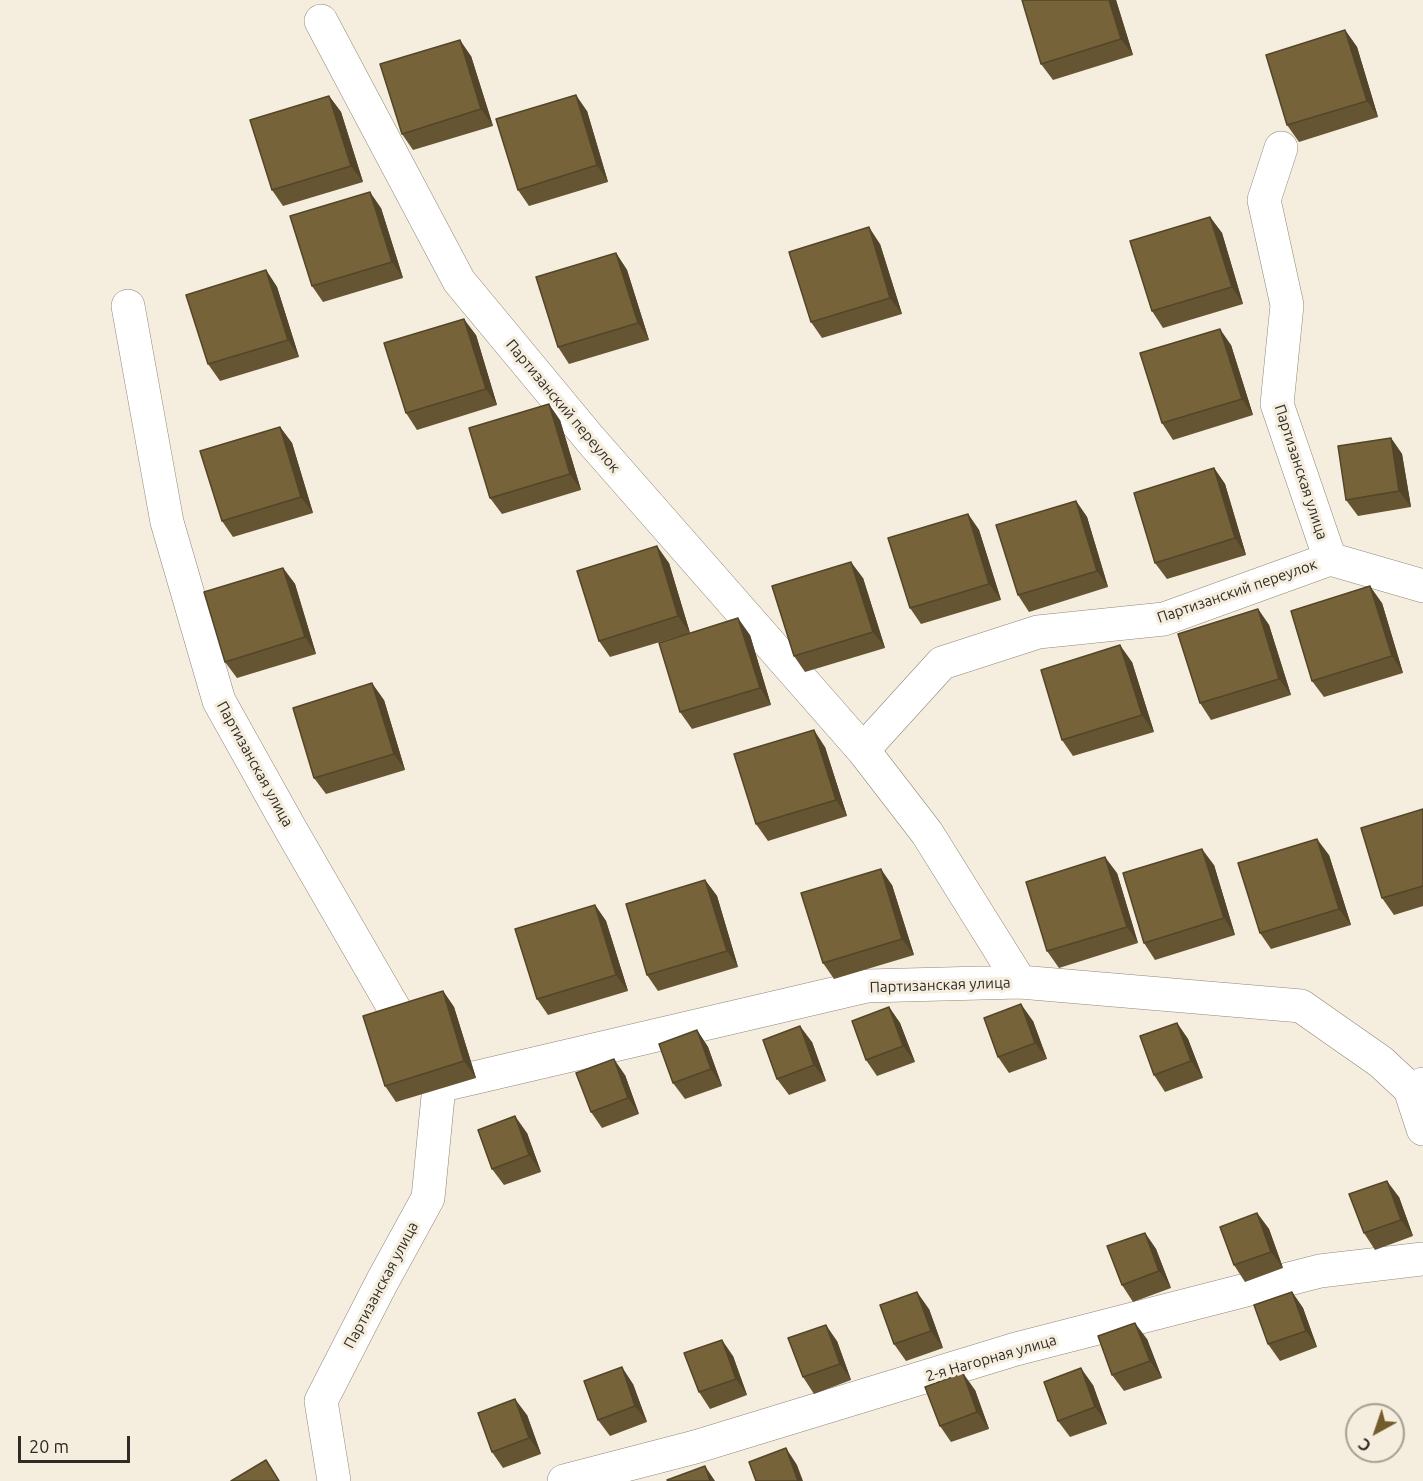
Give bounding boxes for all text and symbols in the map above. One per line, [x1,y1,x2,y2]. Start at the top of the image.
street label: Партизанский переулок [502,336,624,476]
street label: Партизанская улица [1271,402,1331,542]
street label: Партизанский переулок [1155,555,1319,627]
street label: Партизанская улица [213,698,297,830]
street label: Партизанская улица [869,974,1011,996]
street label: Партизанская улица [340,1219,422,1351]
street label: 2-я Нагорная улица [924,1331,1058,1385]
north arrow [1345,1403,1405,1463]
scale bar [21,1424,134,1462]
text: С [1355,1435,1374,1455]
text: 20 m [29,1436,69,1456]

